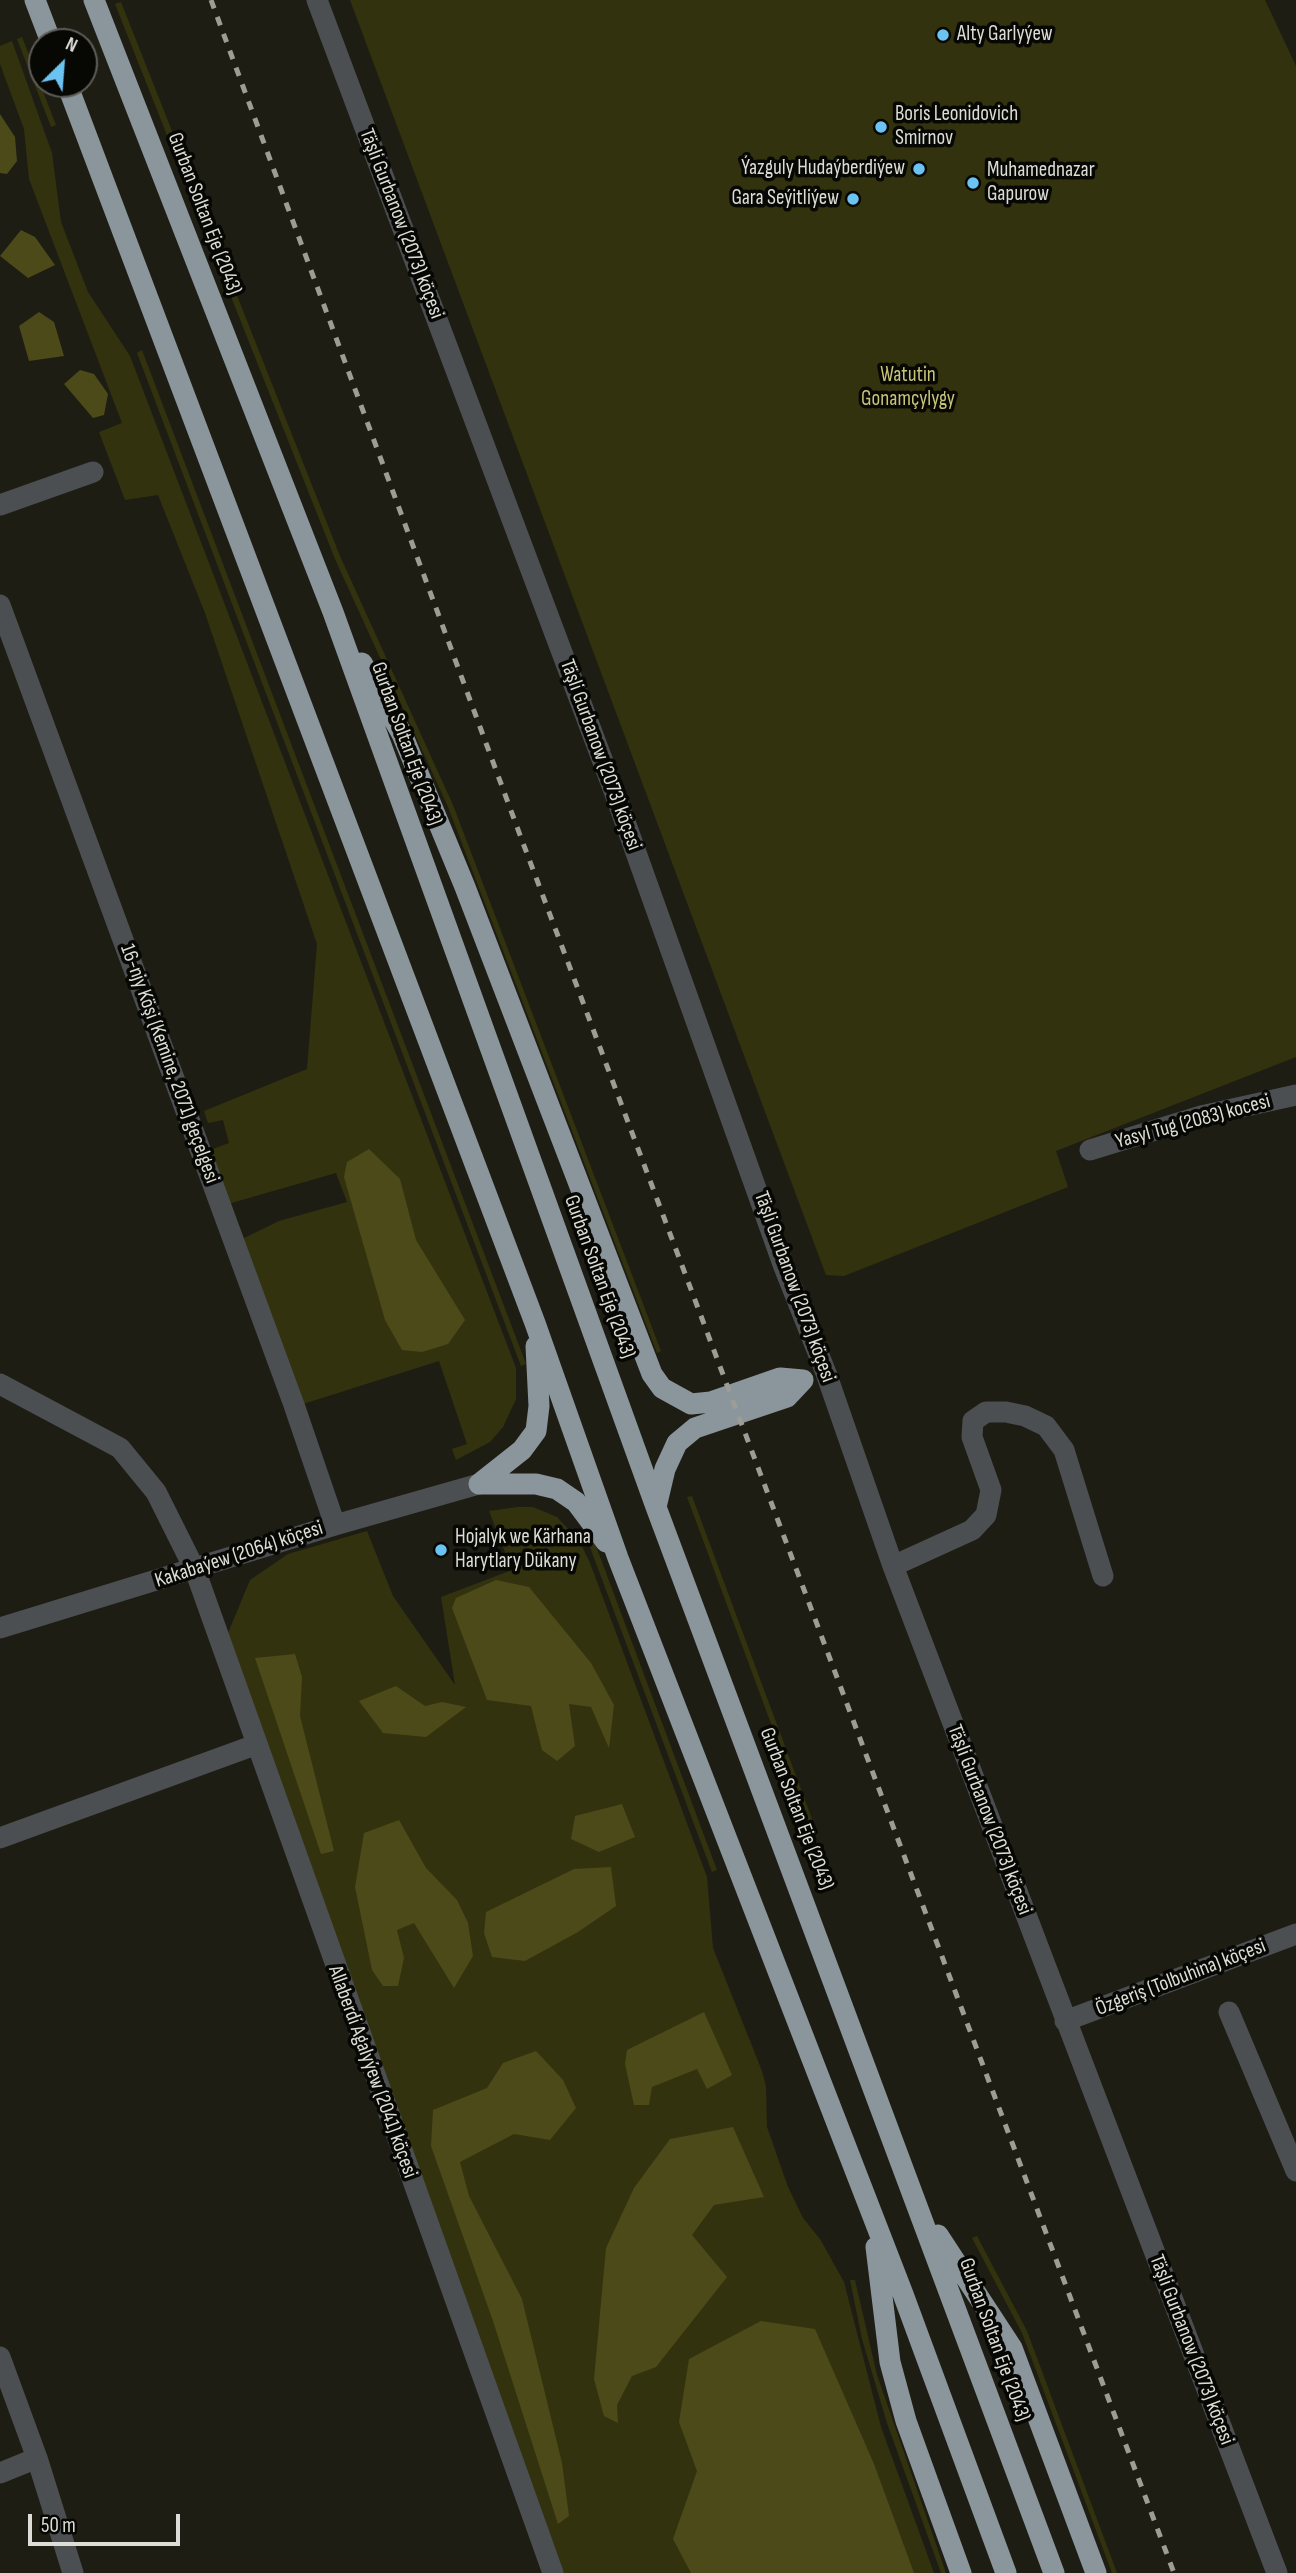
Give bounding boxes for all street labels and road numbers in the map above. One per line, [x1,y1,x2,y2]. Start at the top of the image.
street label: Täşli Gurbanow (2073) köçesi [353,125,449,323]
street label: Gurban Soltan Eje (2043) [161,129,247,299]
street label: Täşli Gurbanow (2073) köçesi [554,656,646,854]
street label: Gurban Soltan Eje (2043) [365,659,447,829]
street label: 16-njy Köşi (Kemine, 2071) geçelgesi [114,941,224,1187]
street label: Yasyl Tug (2083) kocesi [1113,1089,1273,1155]
street label: Täşli Gurbanow (2073) köçesi [748,1188,840,1386]
street label: Gurban Soltan Eje (2043) [558,1192,640,1362]
street label: Kakabaýew (2064) köçesi [152,1516,326,1594]
street label: Täşli Gurbanow (2073) köçesi [941,1721,1037,1919]
street label: Gurban Soltan Eje (2043) [753,1724,839,1894]
street label: Özgeriş (Tolbuhina) köçesi [1092,1934,1270,2022]
street label: Allaberdi Agalyýew (2041) köçesi [322,1962,422,2182]
street label: Täşli Gurbanow (2073) köçesi [1143,2251,1239,2449]
street label: Gurban Soltan Eje (2043) [953,2255,1035,2425]

